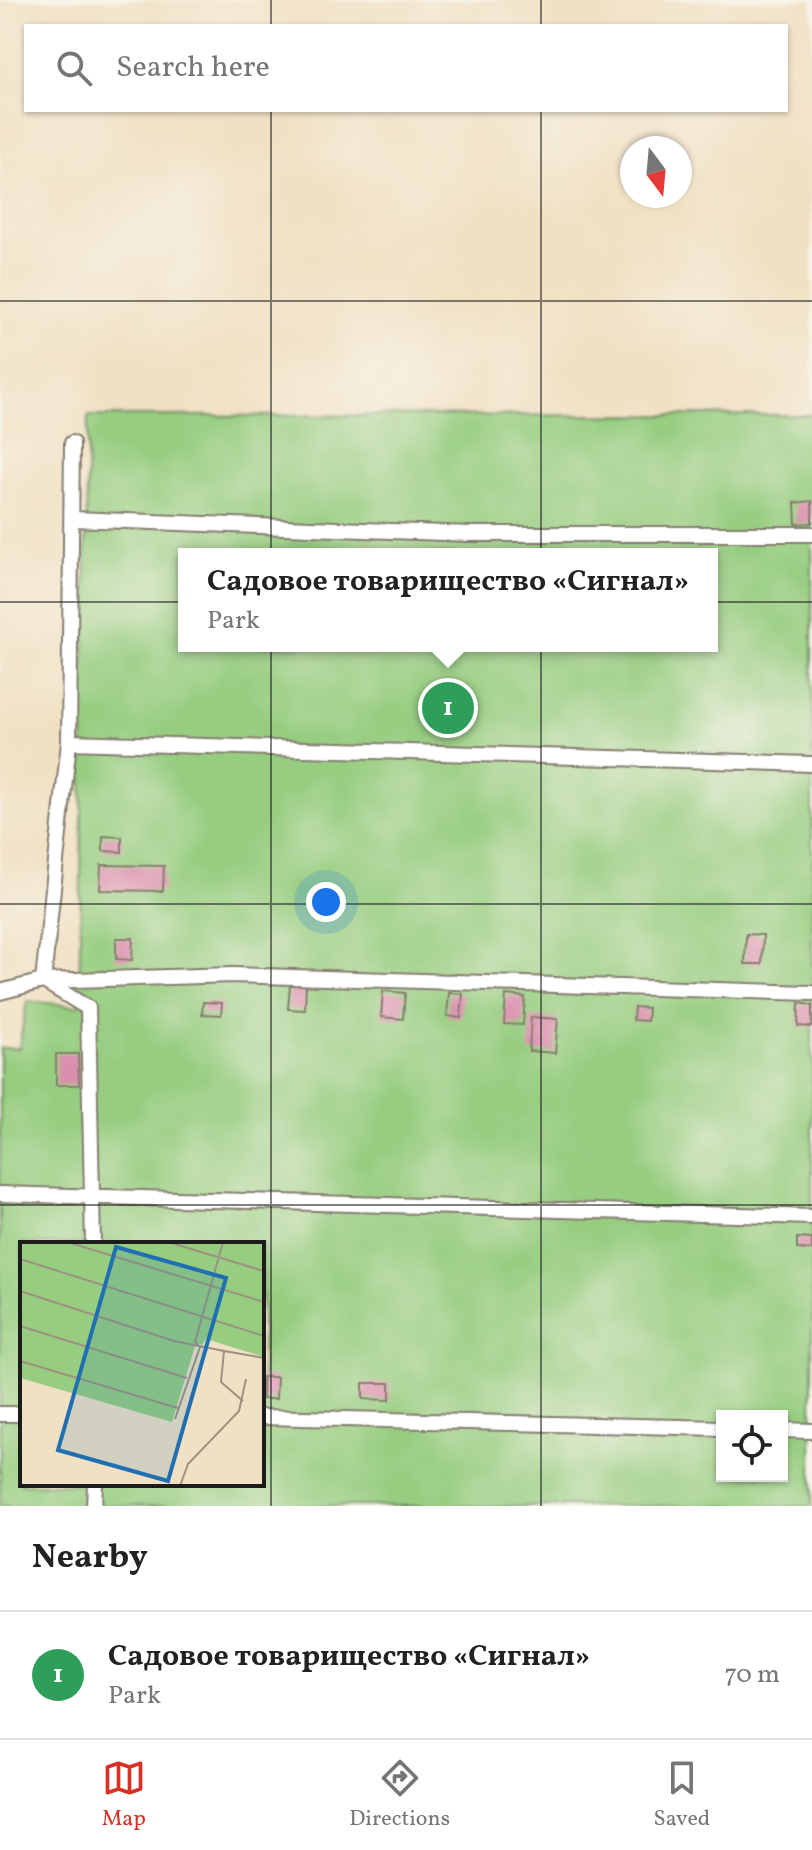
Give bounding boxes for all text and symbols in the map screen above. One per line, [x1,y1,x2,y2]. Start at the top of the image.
search box [24,24,788,112]
icon: search [52,46,96,90]
text: Search here [116,47,270,89]
north arrow [620,136,692,208]
popup [178,548,718,652]
text: Садовое товарищество «Сигнал» [207,561,689,603]
text: Park [207,603,260,639]
pin: 1 [422,678,474,738]
your location [306,882,346,922]
inset map [20,1242,264,1486]
map controls [716,1410,788,1482]
button: locate [716,1410,788,1482]
text: Nearby [32,1535,148,1582]
text: Садовое товарищество «Сигнал» [108,1636,590,1678]
text: 1 [53,1657,63,1693]
text: 70 m [725,1657,780,1693]
text: Park [108,1678,161,1714]
tab: Map [102,1756,146,1835]
tab: Directions [349,1756,450,1835]
tab: Saved [654,1756,710,1835]

